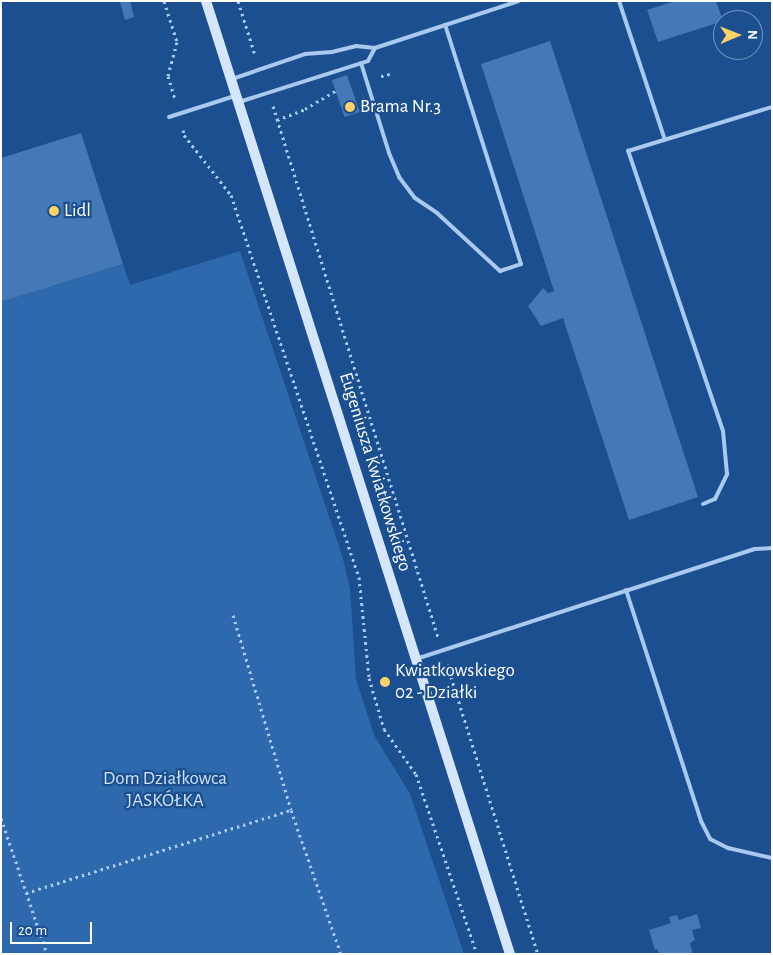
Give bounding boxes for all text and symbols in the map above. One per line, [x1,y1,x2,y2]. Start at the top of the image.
north arrow [713,10,763,60]
text: N [745,30,759,40]
place label: Brama Nr.3 [360,96,441,118]
marker: Brama Nr.3 [344,101,356,113]
place label: Lidl [64,200,91,222]
marker: Lidl [48,205,60,217]
street label: Eugeniusza Kwiatkowskiego [334,370,416,574]
place label: Kwiatkowskiego 02 - Działki [395,660,515,704]
marker: Kwiatkowskiego 02 - Działki [379,676,391,688]
park label: Dom Działkowca JASKÓŁKA [103,768,227,812]
scale bar [12,912,95,944]
text: 20 m [18,923,47,938]

